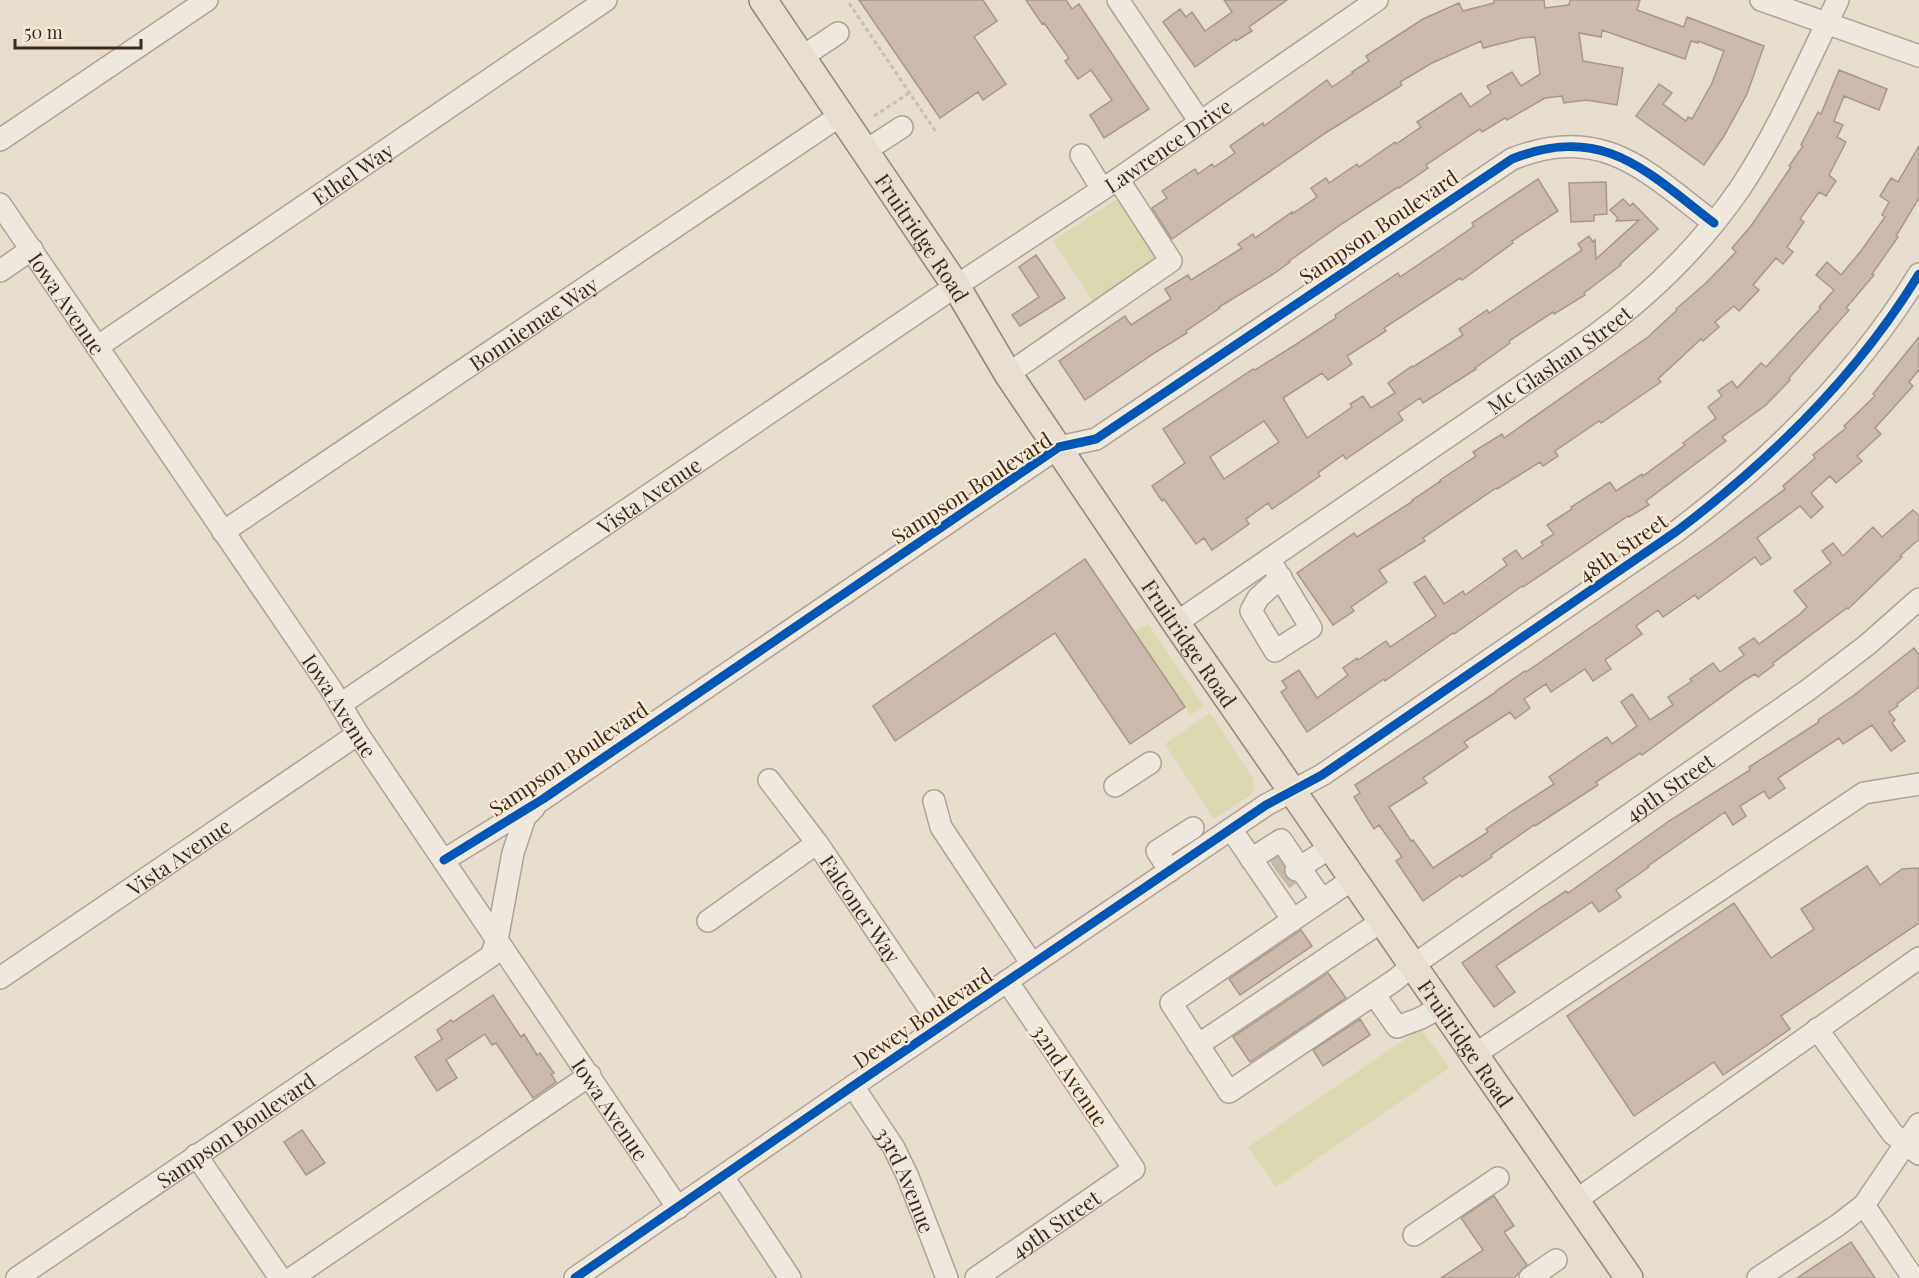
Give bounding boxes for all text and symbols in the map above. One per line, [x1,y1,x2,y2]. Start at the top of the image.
scale bar [15,12,141,50]
text: 50 m [24,20,63,44]
street label: Lawrence Drive [1099,91,1237,198]
street label: Ethel Way [306,135,399,211]
street label: Sampson Boulevard [1293,162,1463,290]
street label: Fruitridge Road [870,167,976,307]
street label: Iowa Avenue [23,246,113,360]
street label: Bonniemae Way [463,269,603,376]
street label: Mc Glashan Street [1481,298,1638,420]
street label: Sampson Boulevard [885,425,1057,549]
street label: Vista Avenue [590,450,706,541]
street label: 48th Street [1572,506,1673,588]
street label: Fruitridge Road [1136,573,1244,712]
street label: Iowa Avenue [297,648,384,763]
street label: Sampson Boulevard [483,694,653,822]
street label: 49th Street [1619,746,1720,828]
street label: Vista Avenue [120,811,236,902]
street label: Falconer Way [815,849,908,968]
street label: Dewey Boulevard [847,960,997,1074]
street label: Fruitridge Road [1412,973,1520,1112]
street label: 32nd Avenue [1026,1018,1116,1132]
street label: Iowa Avenue [566,1052,656,1166]
street label: Sampson Boulevard [150,1066,320,1194]
street label: 33rd Avenue [869,1121,942,1237]
street label: 49th Street [1005,1183,1106,1264]

